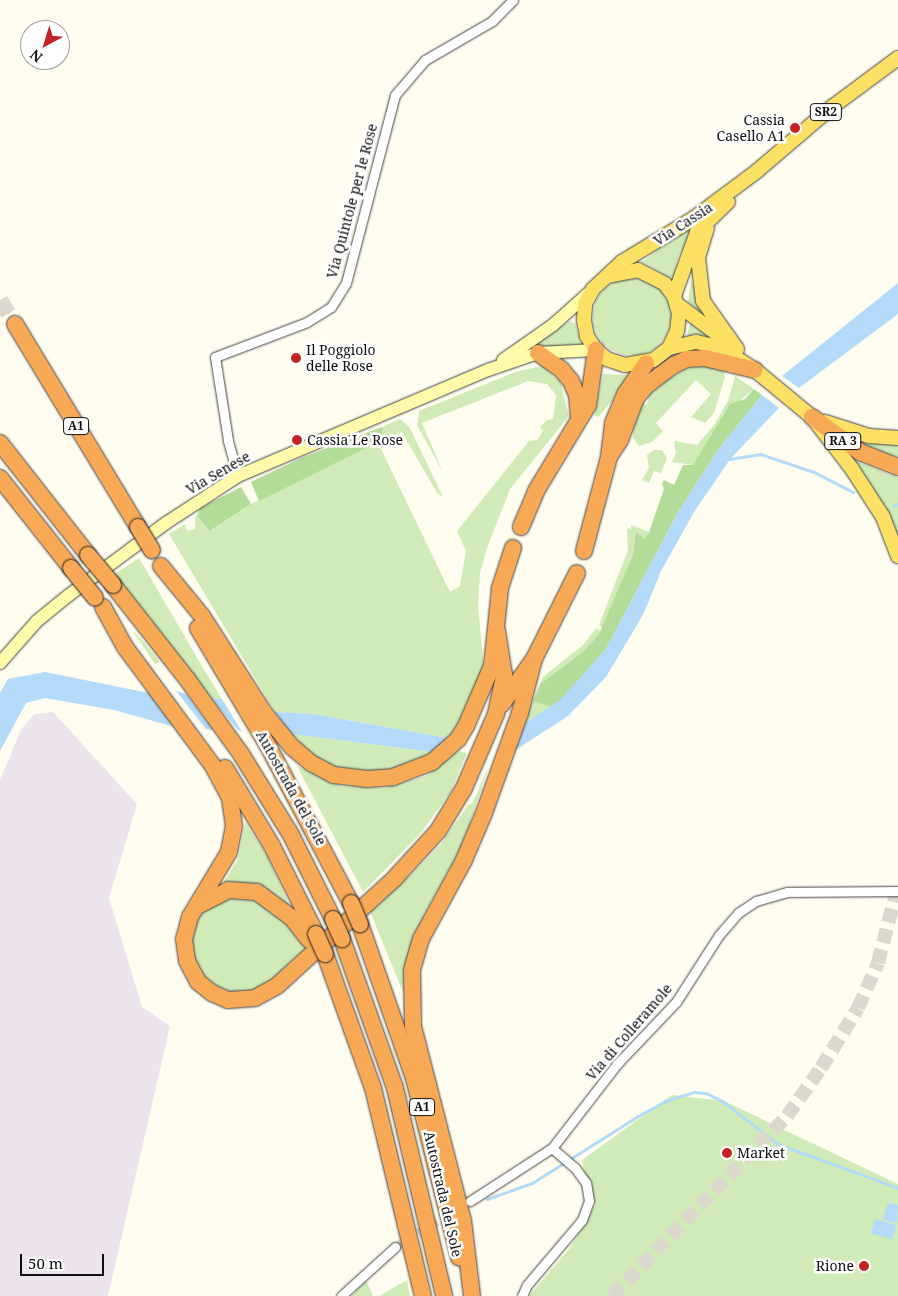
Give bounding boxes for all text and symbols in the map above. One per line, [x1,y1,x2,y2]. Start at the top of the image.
north arrow [20,20,70,70]
text: N [26,45,46,67]
road number: SR2 [810,102,842,121]
place label: Cassia Casello A1 [717,112,785,144]
street label: Via Quintole per le Rose [323,122,381,280]
marker: Cassia Casello A1 [789,122,801,134]
street label: Via Cassia [650,199,716,249]
place label: Il Poggiolo delle Rose [306,342,376,374]
marker: Il Poggiolo delle Rose [290,352,302,364]
road number: A1 [62,416,90,436]
place label: Cassia Le Rose [307,432,403,448]
road number: RA 3 [824,432,862,451]
marker: Cassia Le Rose [291,434,303,446]
street label: Via Senese [183,448,253,498]
street label: Autostrada del Sole [252,728,330,848]
street label: Via di Colleramole [583,980,675,1084]
road number: A1 [408,1098,436,1116]
street label: Autostrada del Sole [420,1129,466,1259]
place label: Market [737,1145,785,1161]
marker: Market [721,1147,733,1159]
scale bar [22,1244,106,1276]
text: 50 m [28,1253,63,1273]
place label: Rione [816,1258,854,1274]
marker: Rione [858,1260,870,1272]

